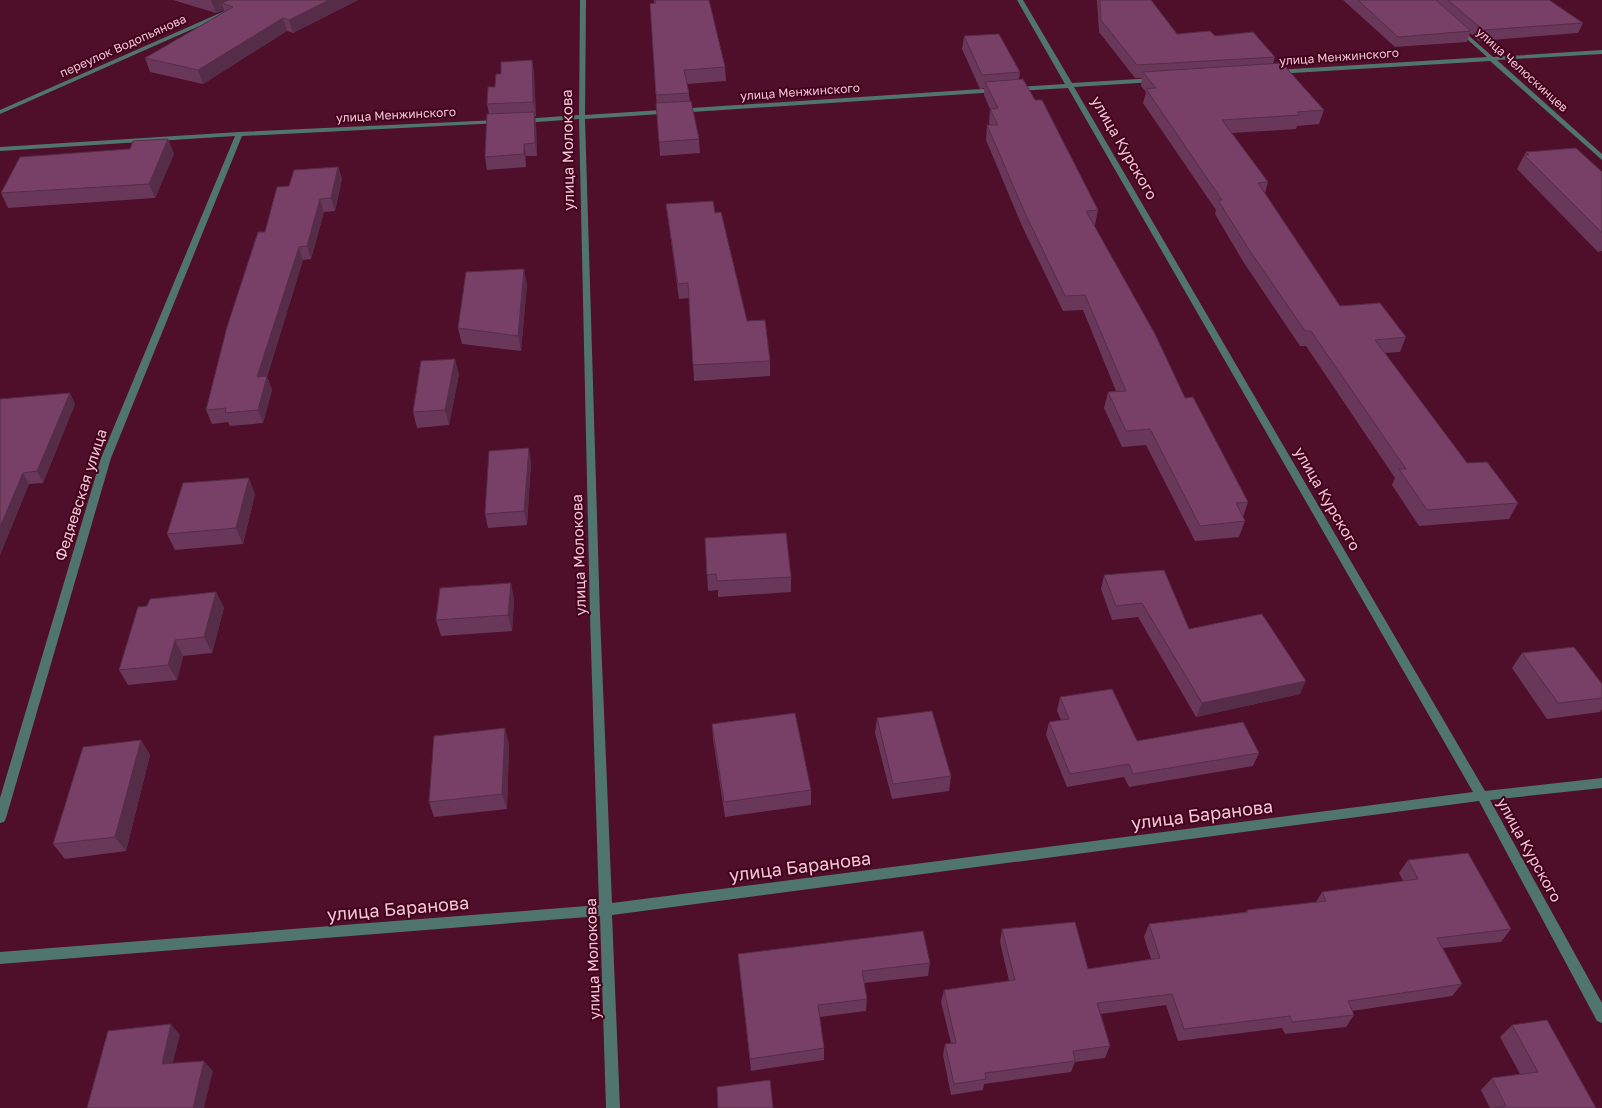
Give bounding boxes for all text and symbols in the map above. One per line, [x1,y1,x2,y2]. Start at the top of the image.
street label: переулок Водопьянова [57,11,188,80]
street label: улица Челюскинцев [1473,24,1572,115]
street label: улица Менжинского [1279,45,1399,68]
street label: улица Менжинского [740,80,860,103]
street label: улица Молокова [557,89,577,211]
street label: улица Курского [1088,93,1162,202]
street label: улица Менжинского [336,104,456,125]
street label: Федяевская улица [50,426,110,563]
street label: улица Курского [1291,444,1365,553]
street label: улица Молокова [567,494,589,616]
street label: улица Баранова [1130,794,1274,834]
street label: улица Курского [1494,794,1566,905]
street label: улица Баранова [728,846,872,886]
street label: улица Баранова [326,891,470,925]
street label: улица Молокова [581,898,603,1020]

